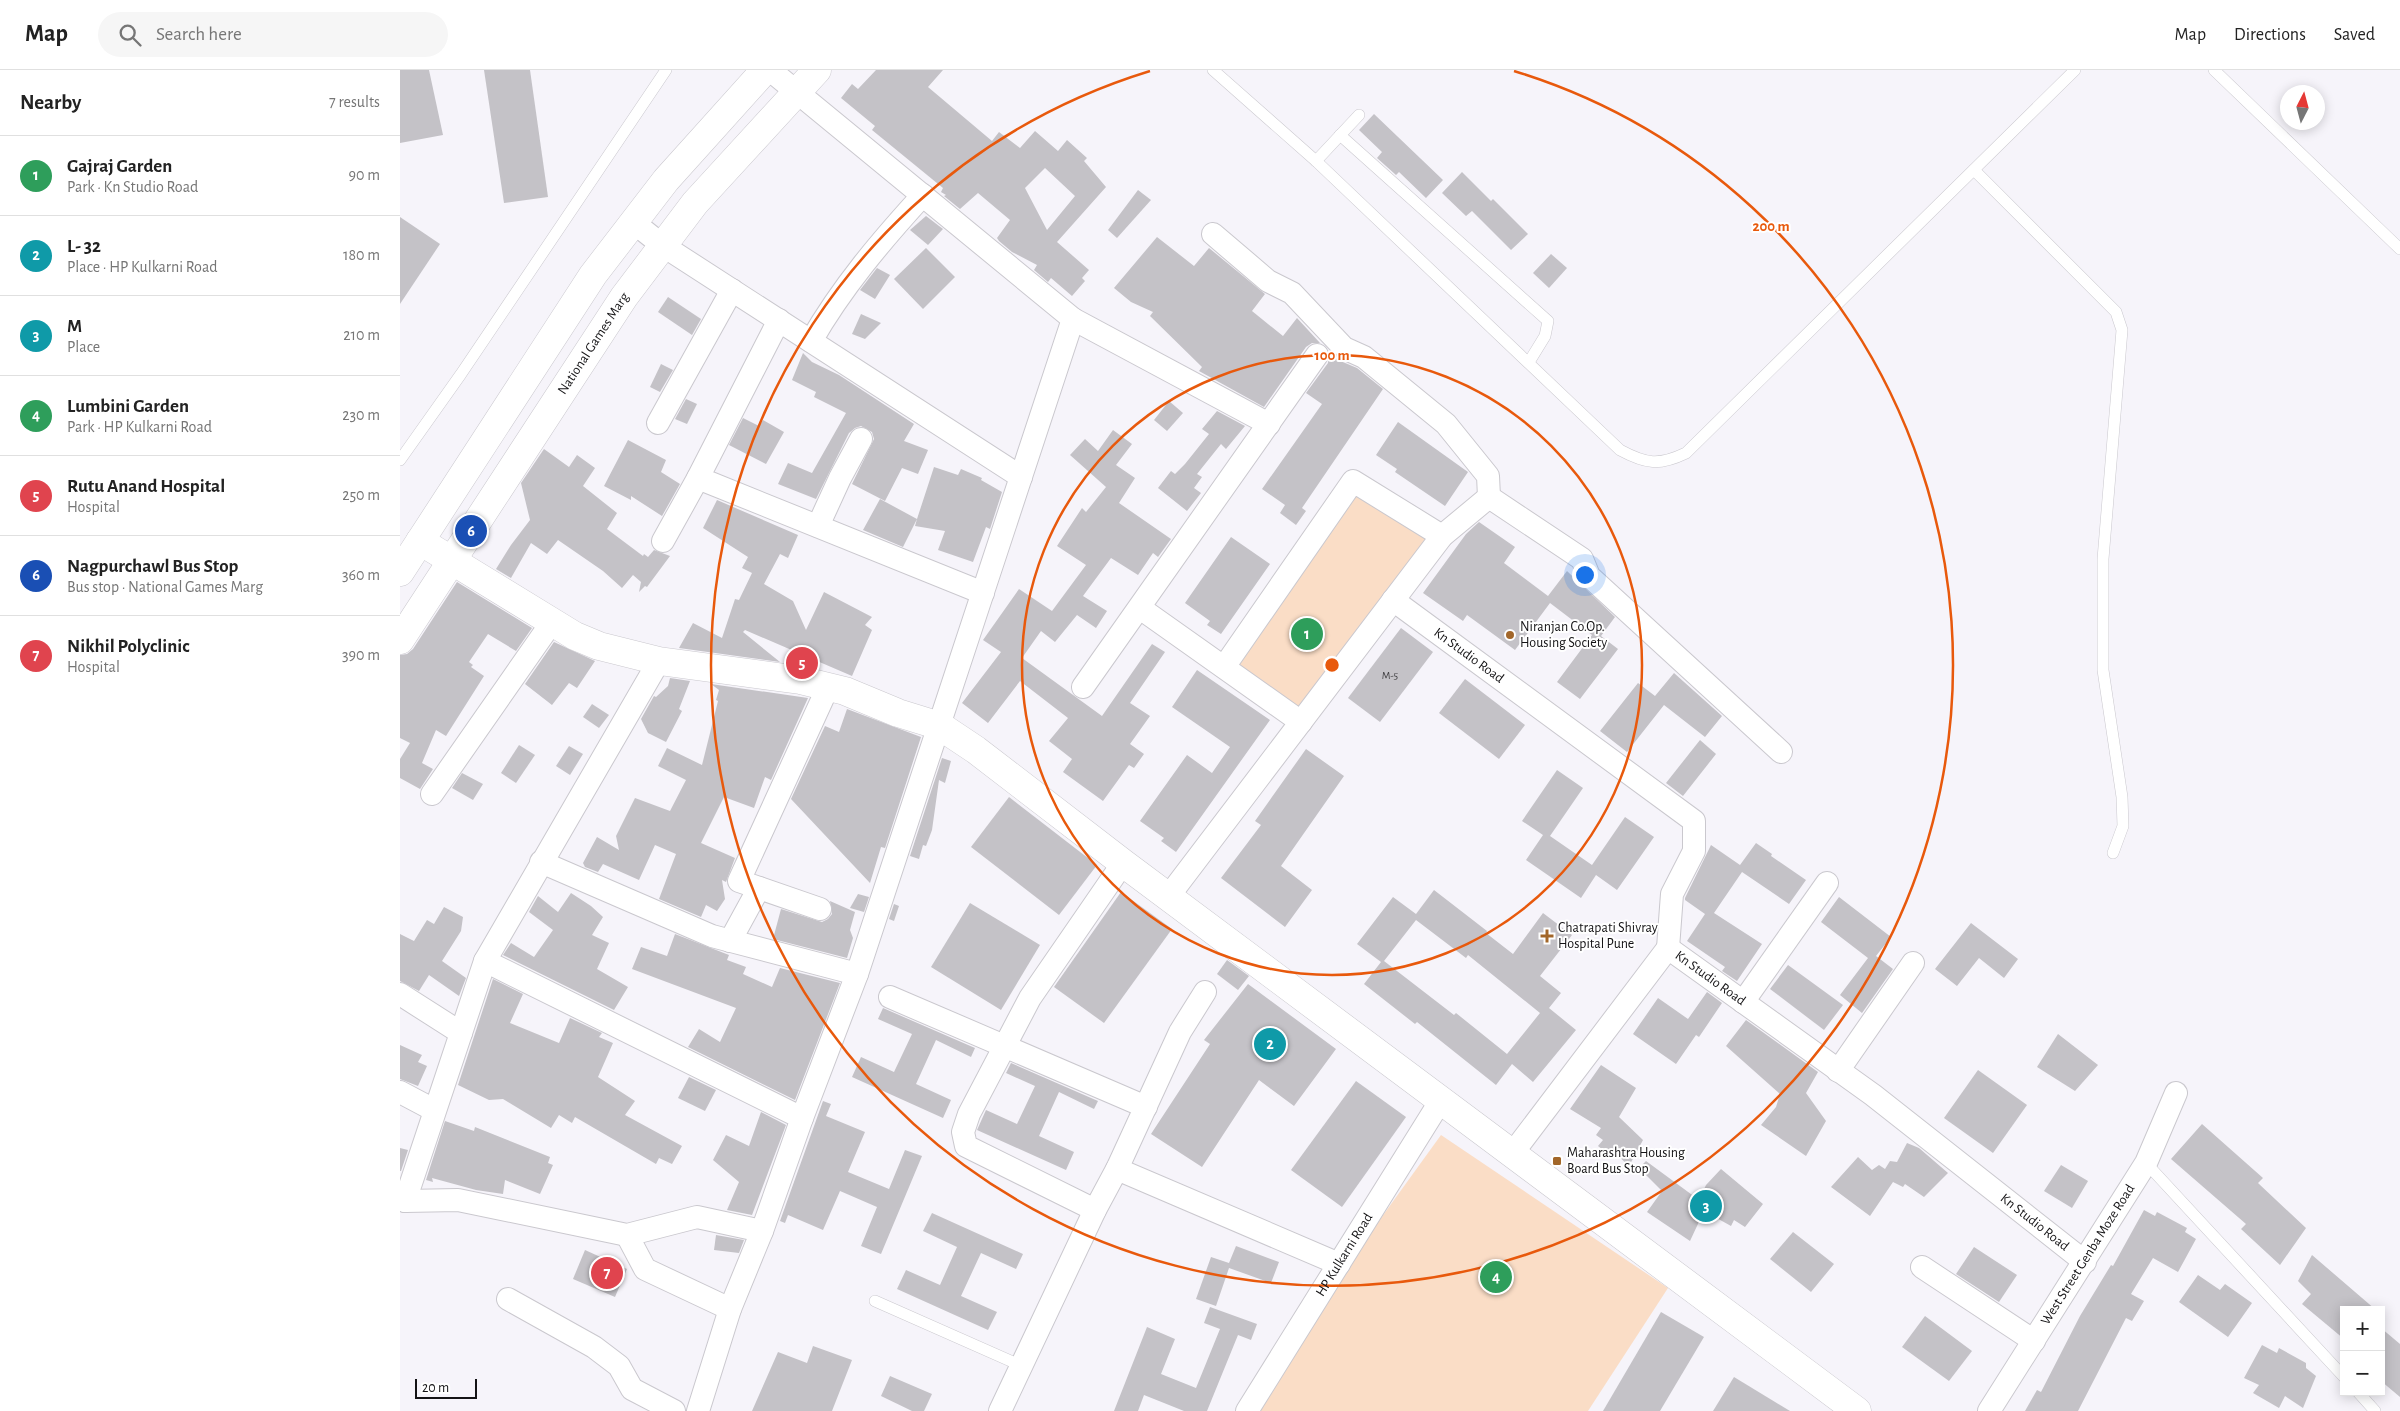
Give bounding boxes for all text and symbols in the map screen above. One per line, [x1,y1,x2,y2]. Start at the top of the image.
search box [98,12,448,57]
icon: search [116,21,144,49]
text: Map [25,22,68,46]
text: Search here [156,25,242,44]
text: Map [2175,26,2206,44]
text: Directions [2234,26,2306,44]
text: Saved [2334,26,2375,44]
north arrow [2280,85,2325,130]
text: Nearby [20,92,81,113]
text: 7 results [329,94,380,110]
text: Gajraj Garden [67,157,172,176]
text: 1 [33,167,39,183]
text: 90 m [349,167,380,183]
text: Park · Kn Studio Road [67,179,198,195]
text: 200 m [1752,219,1790,234]
text: L- 32 [67,237,101,256]
text: 2 [32,247,40,263]
text: 180 m [343,247,380,263]
text: Place · HP Kulkarni Road [67,259,218,275]
street label: National Games Marg [555,290,632,397]
text: M [67,317,82,336]
text: 3 [33,327,39,343]
text: 210 m [343,327,380,343]
text: Place [67,339,100,355]
text: 100 m [1314,348,1350,363]
text: Lumbini Garden [67,397,189,416]
text: 4 [32,407,40,423]
text: 230 m [342,407,380,423]
text: Park · HP Kulkarni Road [67,419,212,435]
text: Rutu Anand Hospital [67,477,225,496]
text: 5 [33,487,39,503]
text: 250 m [342,487,380,503]
text: Hospital [67,499,120,515]
pin: 6 [455,512,487,550]
text: Nagpurchawl Bus Stop [67,557,238,576]
your location [1572,562,1598,588]
text: 6 [32,567,40,583]
text: 360 m [342,567,380,583]
text: Bus stop · National Games Marg [67,579,263,595]
pin: 1 [1291,615,1323,653]
place label: Niranjan Co.Op. Housing Society [1520,620,1607,650]
street label: Kn Studio Road [1431,625,1506,686]
marker: Niranjan Co.Op. Housing Society [1504,629,1516,641]
text: Nikhil Polyclinic [67,637,190,656]
pin: 5 [786,644,818,682]
text: 7 [33,647,39,663]
text: 390 m [342,647,380,663]
centre of rings [1323,656,1341,674]
text: Hospital [67,659,120,675]
house number: M-5 [1382,670,1399,681]
place label: Chatrapati Shivray Hospital Pune [1558,921,1658,951]
marker: Chatrapati Shivray Hospital Pune [1540,929,1554,943]
street label: Kn Studio Road [1672,948,1748,1008]
pin: 2 [1254,1025,1286,1063]
place label: Maharashtra Housing Board Bus Stop [1567,1146,1685,1176]
marker: Maharashtra Housing Board Bus Stop [1551,1155,1563,1167]
street label: West Street Genba Moze Road [2038,1182,2138,1327]
pin: 3 [1690,1187,1722,1225]
street label: Kn Studio Road [1998,1191,2072,1254]
street label: HP Kulkarni Road [1313,1211,1375,1299]
pin: 7 [591,1254,623,1292]
pin: 4 [1480,1258,1512,1296]
map controls [2340,1306,2385,1396]
button: + [2340,1306,2385,1351]
button: − [2340,1351,2385,1396]
scale bar [415,1376,478,1399]
text: 20 m [422,1381,449,1395]

